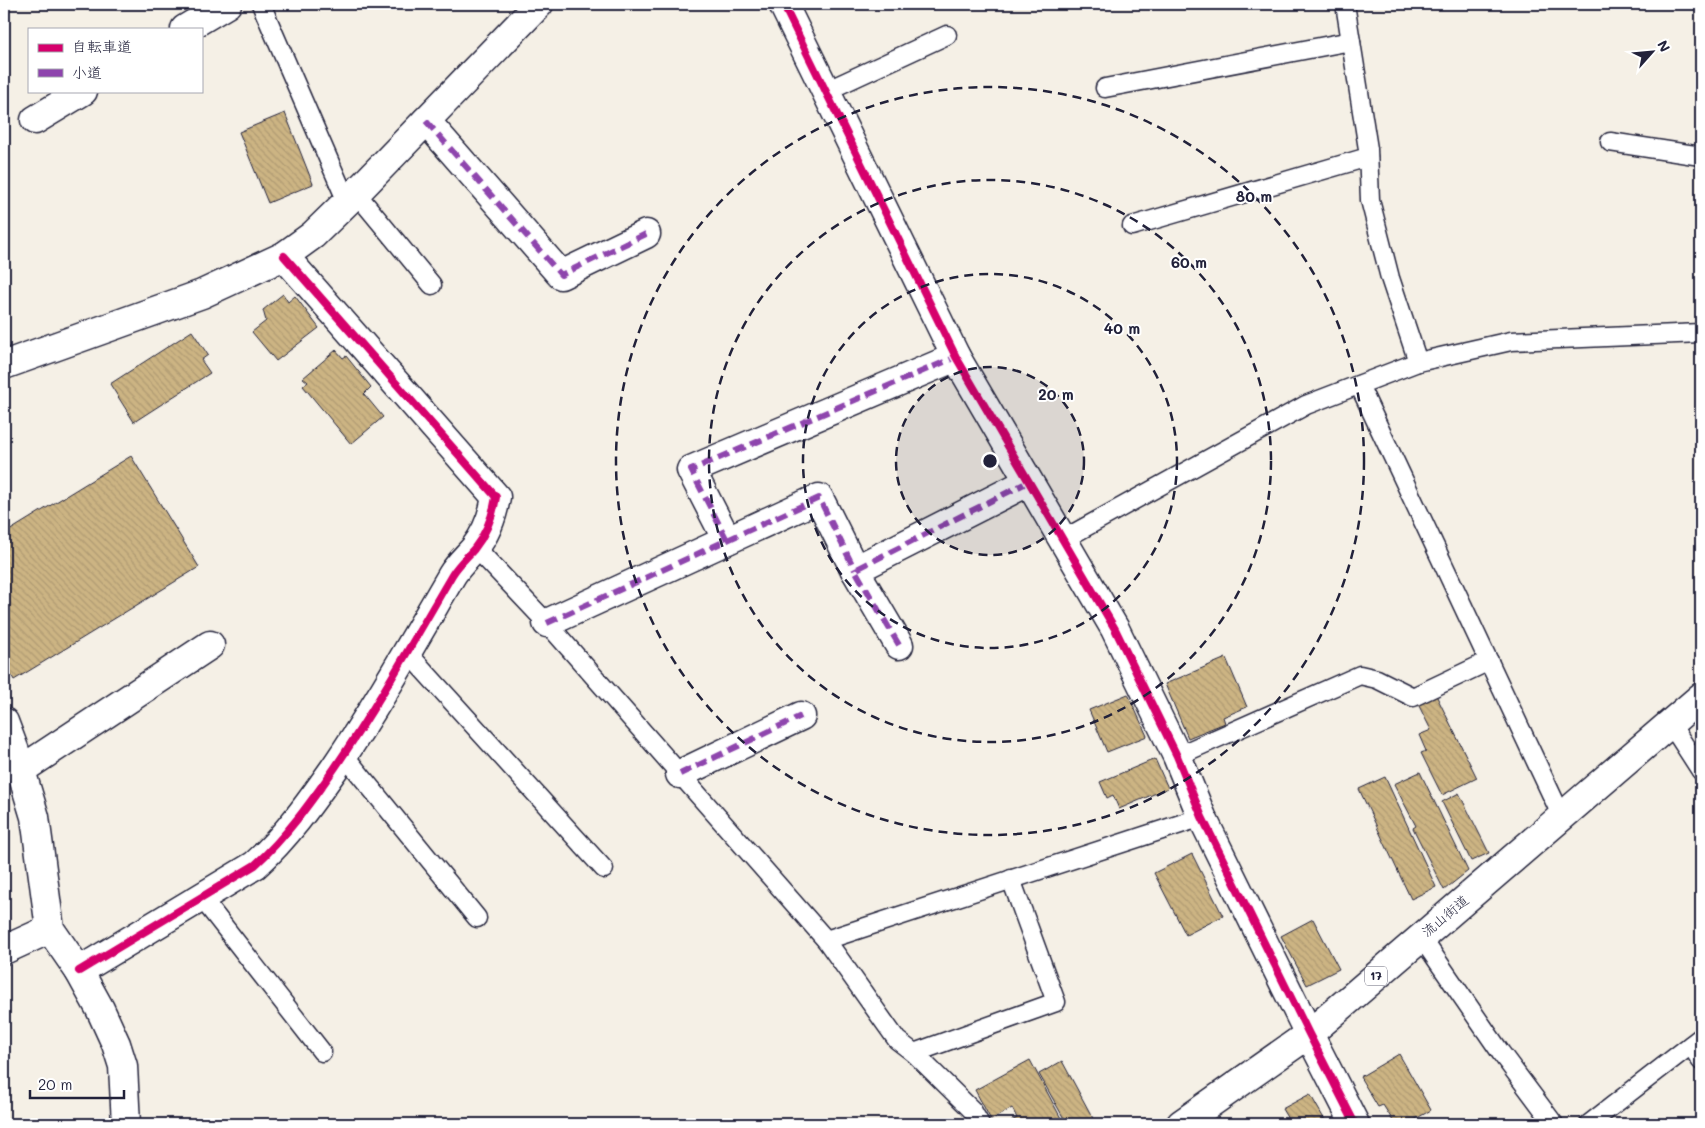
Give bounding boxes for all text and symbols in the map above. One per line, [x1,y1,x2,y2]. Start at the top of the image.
legend [28,28,202,92]
north arrow [1628,28,1678,78]
text: 自転車道 [72,36,132,56]
text: N [1653,37,1675,55]
text: 小道 [72,62,102,82]
text: 80 m [1236,186,1272,206]
text: 60 m [1171,252,1207,272]
text: 40 m [1104,318,1140,338]
text: 20 m [1038,384,1074,404]
centre of rings [981,452,999,470]
street label: 流山街道 [1417,890,1472,941]
road number: 17 [1365,966,1387,986]
scale bar [30,1068,124,1100]
text: 20 m [38,1074,72,1094]

